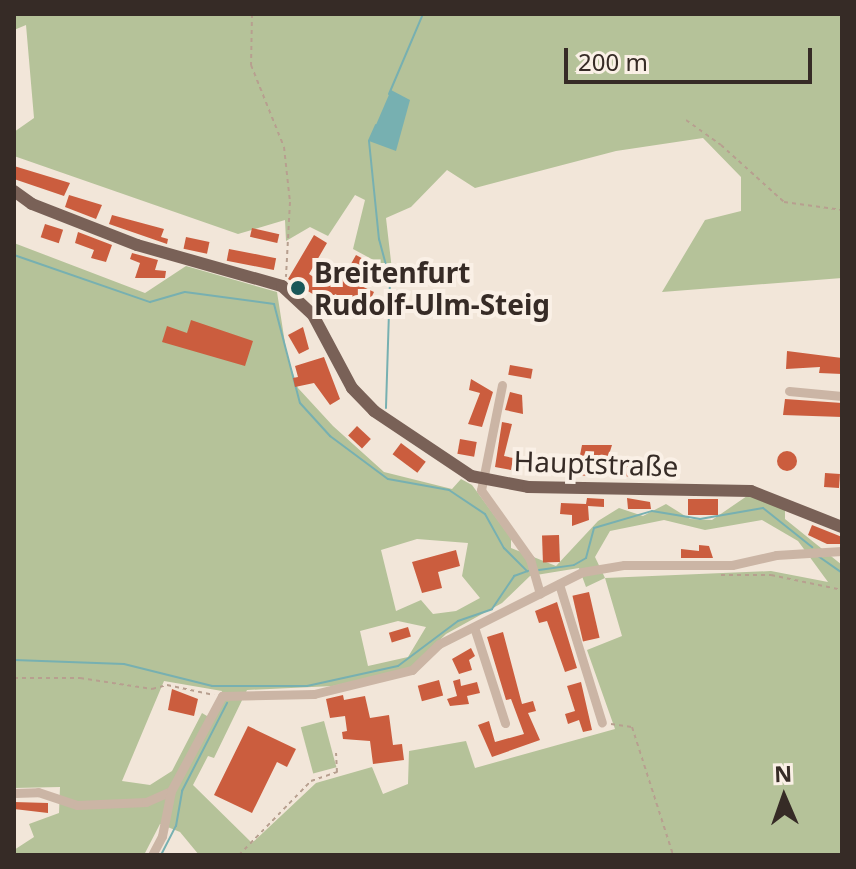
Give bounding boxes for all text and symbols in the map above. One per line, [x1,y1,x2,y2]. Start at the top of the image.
scale bar [568,32,816,82]
text: 200 m [578,45,648,78]
place label: Breitenfurt Rudolf-Ulm-Steig [314,255,550,321]
marker: Breitenfurt Rudolf-Ulm-Steig [289,279,307,297]
street label: Hauptstraße [513,443,679,483]
north arrow [744,757,824,837]
text: N [774,758,793,788]

